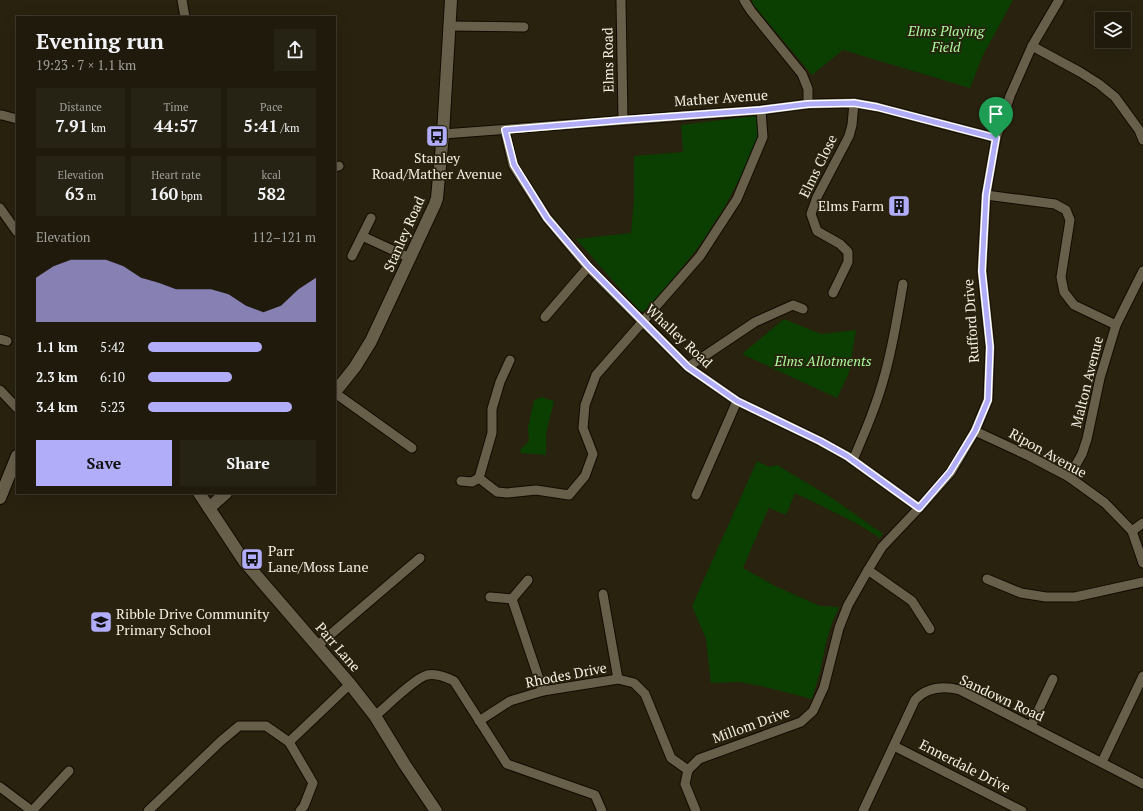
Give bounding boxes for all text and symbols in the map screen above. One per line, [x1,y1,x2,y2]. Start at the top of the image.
map controls [1095,12,1131,48]
button: layers [1095,12,1131,48]
park label: Elms Playing Field [907,21,986,56]
text: Evening run [36,26,164,55]
street label: Elms Road [597,27,618,93]
button: share [274,29,316,71]
text: 19:23 · 7 × 1.1 km [36,56,136,74]
street label: Mather Avenue [673,85,769,110]
pin [979,97,1013,138]
text: Distance [59,100,102,114]
text: Time [163,100,189,114]
text: Pace [260,100,283,114]
icon: arrive [985,103,1007,125]
text: 7.91 [55,114,88,137]
text: 44:57 [154,114,198,137]
text: 5:41 [243,114,278,137]
text: km [88,121,106,135]
text: /km [278,121,299,135]
bus stop icon: Stanley Road/Mather Avenue [424,123,450,149]
street label: Elms Close [794,131,841,200]
place label: Stanley Road/Mather Avenue [372,148,502,183]
text: Elevation [58,168,104,182]
text: Heart rate [151,168,201,182]
text: kcal [262,168,281,182]
text: 63 [65,182,84,205]
text: 160 [149,182,178,205]
text: 582 [257,182,286,205]
text: m [84,189,96,203]
text: bpm [178,189,203,203]
street label: Stanley Road [378,193,429,275]
building icon: Elms Farm [886,193,912,219]
place label: Elms Farm [818,196,884,215]
text: Elevation [36,228,91,246]
text: 112–121 m [252,228,316,246]
street label: Rufford Drive [958,278,983,364]
street label: Whalley Road [642,300,717,372]
street label: Malton Avenue [1066,334,1107,430]
text: 1.1 km [36,338,78,356]
text: 5:42 [100,338,125,356]
park label: Elms Allotments [774,351,872,370]
text: 2.3 km [36,368,78,386]
text: 6:10 [100,368,125,386]
text: 3.4 km [36,398,78,416]
text: 5:23 [100,398,125,416]
street label: Ripon Avenue [1006,423,1090,482]
button: Save [36,440,172,486]
button: Share [180,440,316,486]
place label: Parr Lane/Moss Lane [268,541,368,576]
bus stop icon: Parr Lane/Moss Lane [239,546,265,572]
place label: Ribble Drive Community Primary School [116,604,270,639]
school or university icon: Ribble Drive Community Primary School [88,609,114,635]
street label: Parr Lane [312,618,365,675]
street label: Rhodes Drive [524,657,608,692]
street label: Sandown Road [957,670,1048,726]
street label: Millom Drive [709,702,792,747]
street label: Ennerdale Drive [916,734,1014,797]

